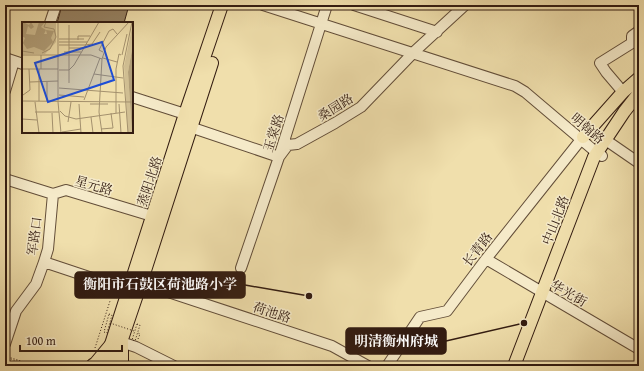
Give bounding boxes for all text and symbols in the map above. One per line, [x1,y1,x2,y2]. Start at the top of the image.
inset map [22,22,133,133]
street label: 桑园路 [314,89,357,126]
street label: 明翰路 [567,109,609,148]
street label: 玉棠路 [258,112,289,155]
street label: 蒸阳北路 [132,153,167,209]
street label: 星元路 [72,171,115,200]
street label: 中山北路 [537,192,574,248]
street label: 军路口 [22,215,47,257]
street label: 长青路 [458,228,497,271]
callout: 衡阳市石鼓区荷池路小学 [75,272,245,298]
text: 衡阳市石鼓区荷池路小学 [83,274,237,294]
street label: 华光街 [547,275,590,311]
street label: 荷池路 [250,297,293,328]
scale bar [20,327,122,353]
callout: 明清衡州府城 [346,328,446,354]
text: 明清衡州府城 [354,331,438,351]
text: 100 m [26,332,56,349]

